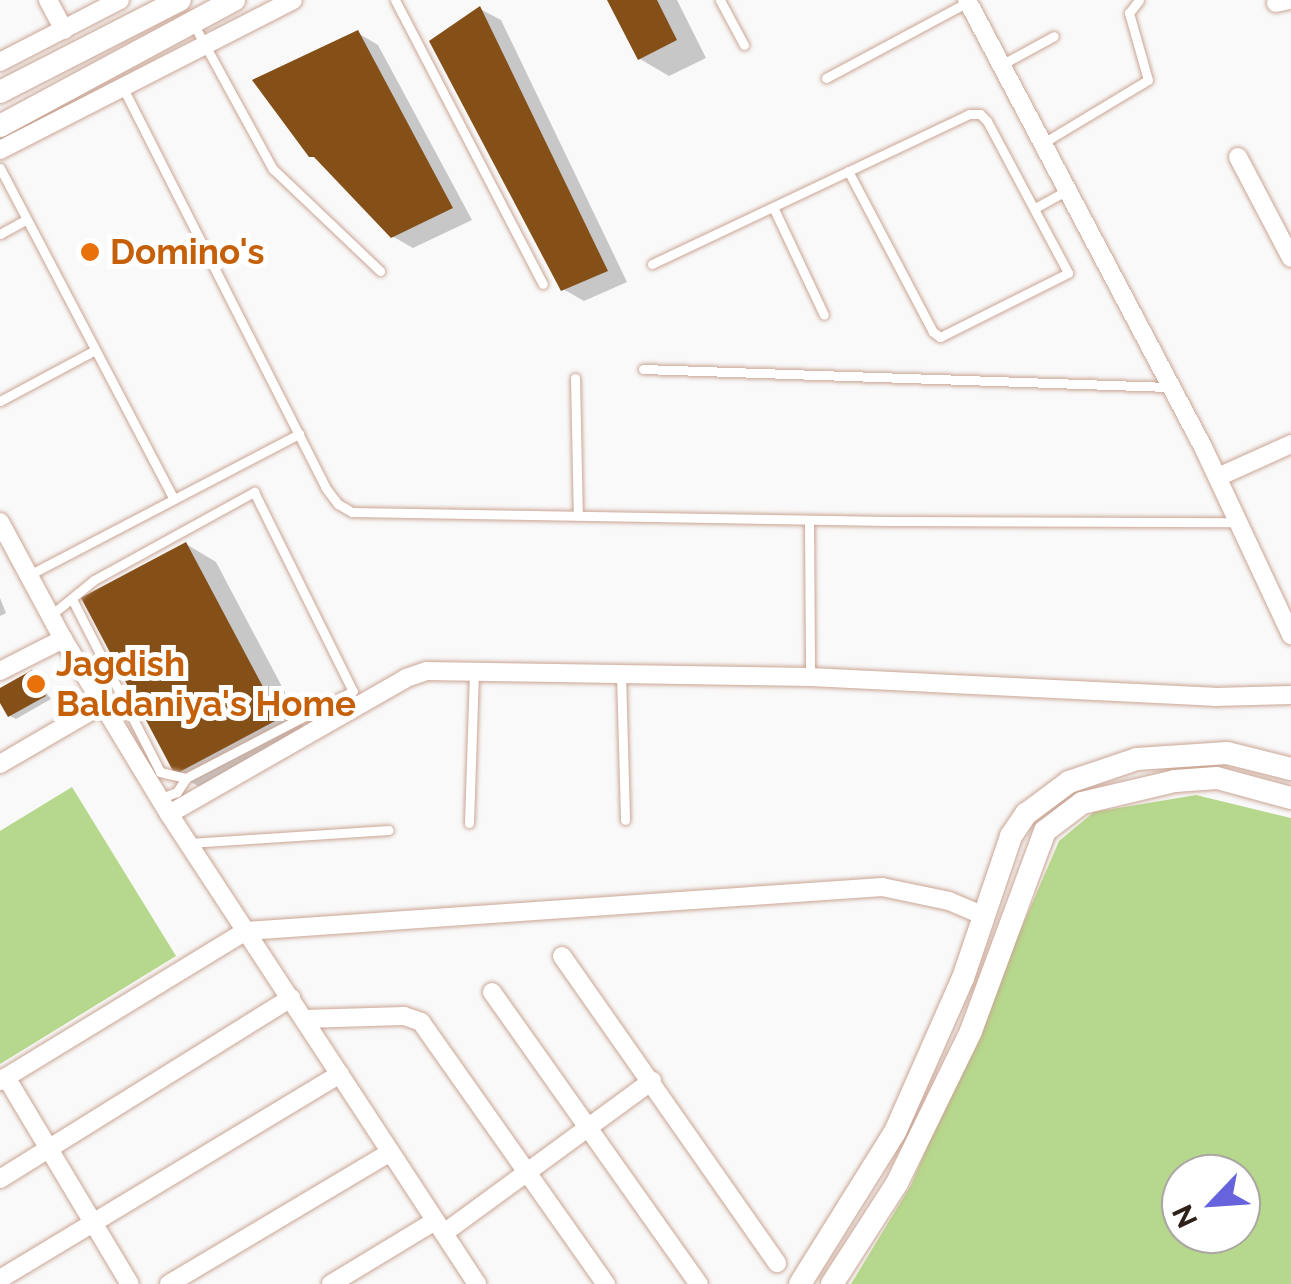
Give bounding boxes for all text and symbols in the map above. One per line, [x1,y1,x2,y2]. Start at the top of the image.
place label: Domino's [110,231,265,273]
marker: Domino's [79,241,101,263]
place label: Jagdish Baldaniya's Home [56,643,356,725]
marker: Jagdish Baldaniya's Home [25,673,47,695]
north arrow [1161,1154,1261,1254]
text: N [1166,1199,1205,1233]

